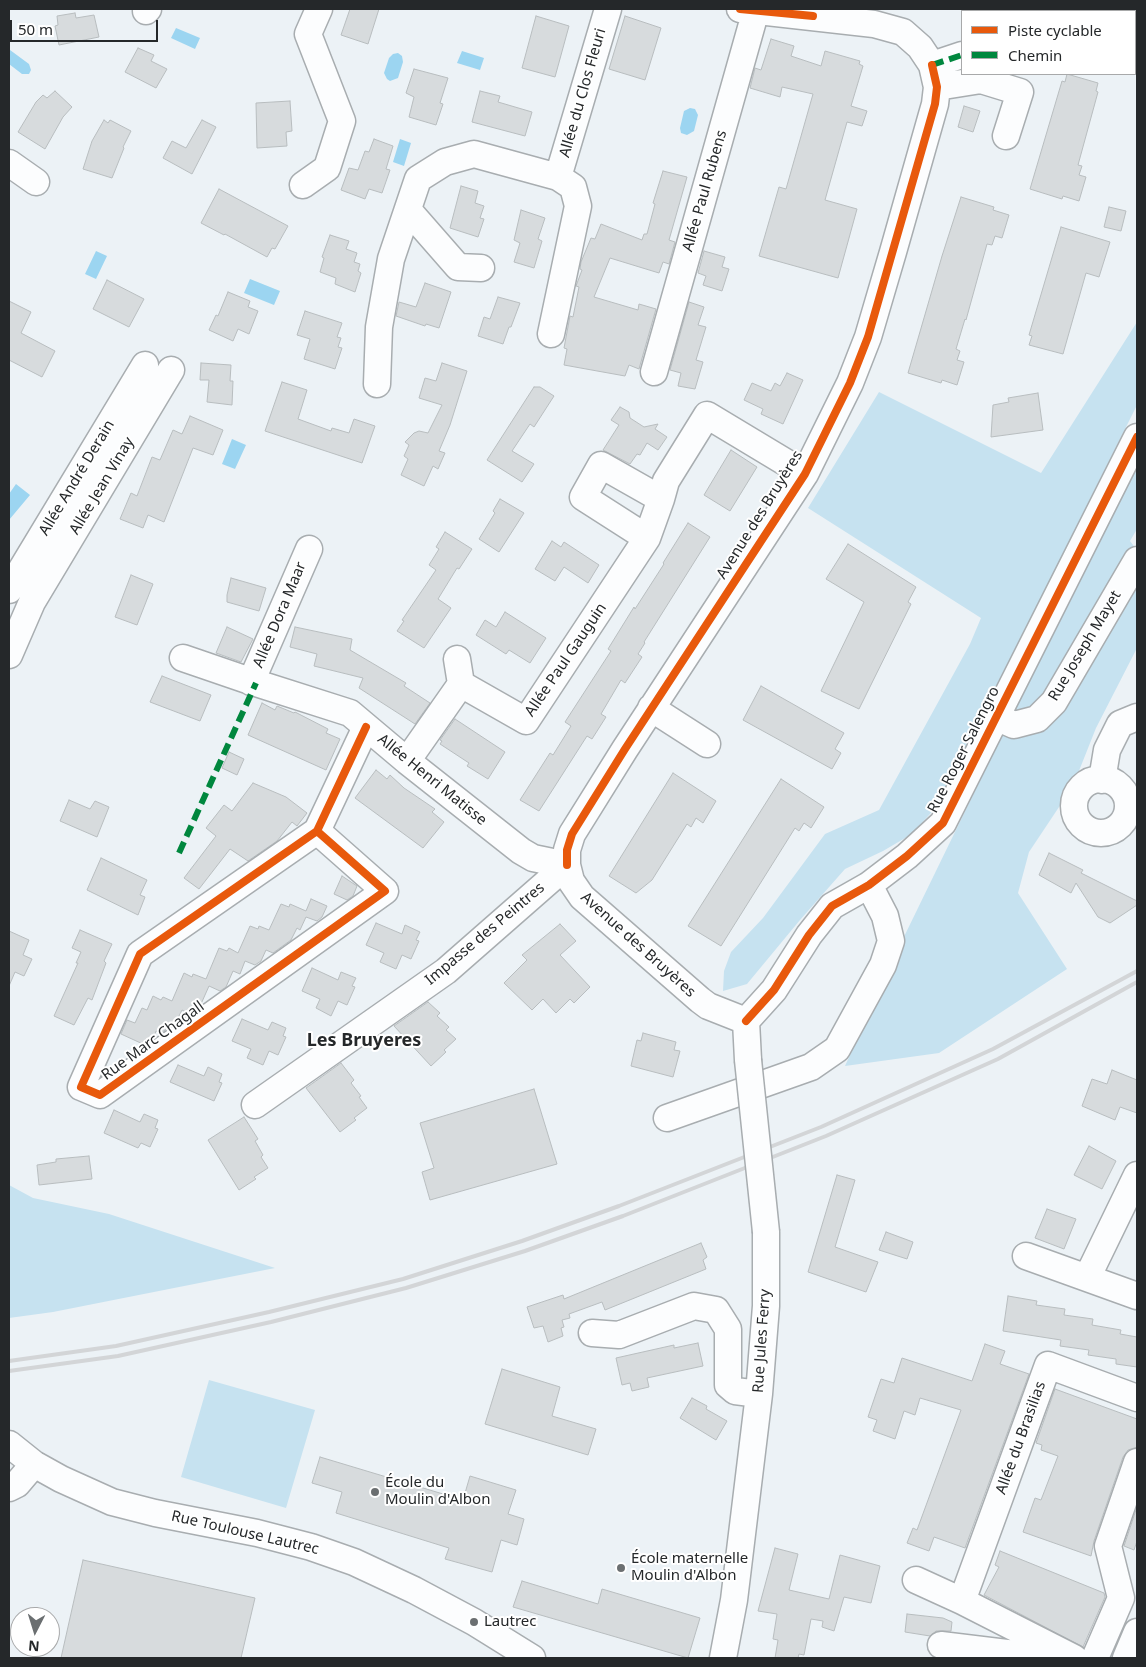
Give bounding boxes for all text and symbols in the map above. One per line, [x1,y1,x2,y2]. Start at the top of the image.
scale bar [12,10,160,42]
legend [961,10,1136,75]
text: 50 m [18,19,53,39]
text: Piste cyclable [1008,20,1102,40]
street label: Allée du Clos Fleuri [556,26,610,160]
text: Chemin [1008,45,1062,65]
street label: Allée Paul Rubens [679,128,731,254]
street label: Allée André Derain [35,417,119,539]
street label: Allée Jean Vinay [66,434,138,538]
street label: Avenue des Bruyères [713,447,807,583]
street label: Allée Dora Maar [250,559,310,671]
street label: Rue Joseph Mayet [1045,587,1125,705]
street label: Allée Paul Gauguin [521,600,611,720]
street label: Rue Roger Salengro [924,684,1004,816]
street label: Allée Henri Matisse [374,730,490,830]
street label: Impasse des Peintres [422,879,548,989]
street label: Avenue des Bruyères [577,889,699,1001]
street label: Rue Marc Chagall [98,998,208,1084]
district label: Les Bruyeres [307,1030,421,1052]
street label: Rue Jules Ferry [749,1288,775,1394]
street label: Allée du Brasilias [992,1379,1050,1497]
place label: École du Moulin d'Albon [385,1474,490,1509]
marker: École du Moulin d'Albon [369,1486,381,1498]
street label: Rue Toulouse Lautrec [169,1507,321,1559]
place label: École maternelle Moulin d'Albon [631,1550,748,1585]
marker: École maternelle Moulin d'Albon [615,1562,627,1574]
north arrow [10,1607,60,1657]
place label: Lautrec [484,1613,537,1631]
marker: Lautrec [468,1616,480,1628]
text: N [27,1636,40,1656]

